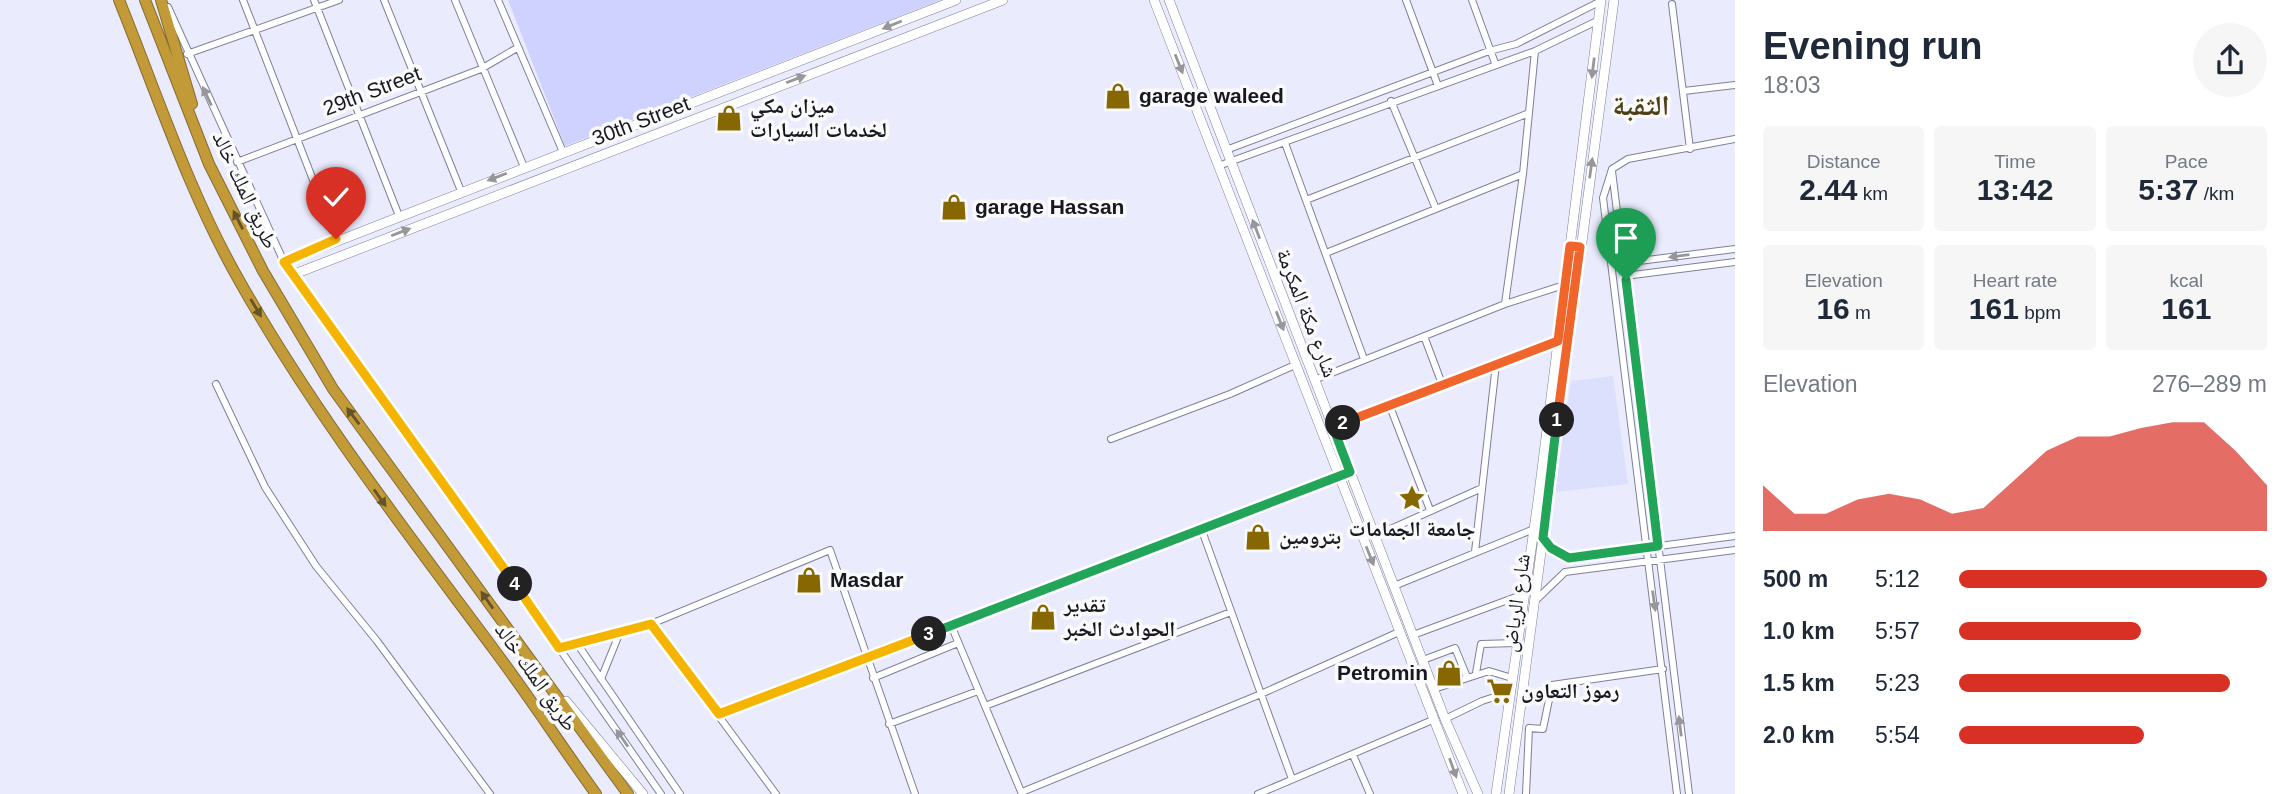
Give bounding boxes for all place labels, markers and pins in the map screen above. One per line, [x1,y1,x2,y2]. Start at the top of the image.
shop icon: garage waleed [1103,81,1133,111]
place label: garage waleed [1139,84,1284,107]
place label: ميزان مكي لخدمات السيارات [750,94,887,142]
shop icon: ميزان مكي لخدمات السيارات [714,103,744,133]
pin [306,167,366,239]
shop icon: garage Hassan [939,192,969,222]
place label: garage Hassan [975,195,1124,218]
pin [1596,208,1656,280]
pin: 1 [1540,402,1574,438]
pin: 2 [1326,406,1360,440]
place icon: جامعة الجمامات [1397,483,1427,513]
place label: جامعة الجمامات [1349,517,1475,540]
shop icon: بترومين [1243,522,1273,552]
place label: بترومين [1279,525,1341,550]
shop icon: Masdar [794,565,824,595]
pin: 4 [498,566,532,602]
place label: Masdar [830,568,904,591]
place label: تقدير الحوادث الخبر [1063,593,1175,641]
shop icon: تقدير الحوادث الخبر [1028,602,1058,632]
pin: 3 [912,616,946,652]
shop icon: Petromin [1434,658,1464,688]
place label: Petromin [1337,661,1428,684]
supermarket icon: رموز التعاون [1485,676,1515,706]
place label: رموز التعاون [1521,679,1620,703]

